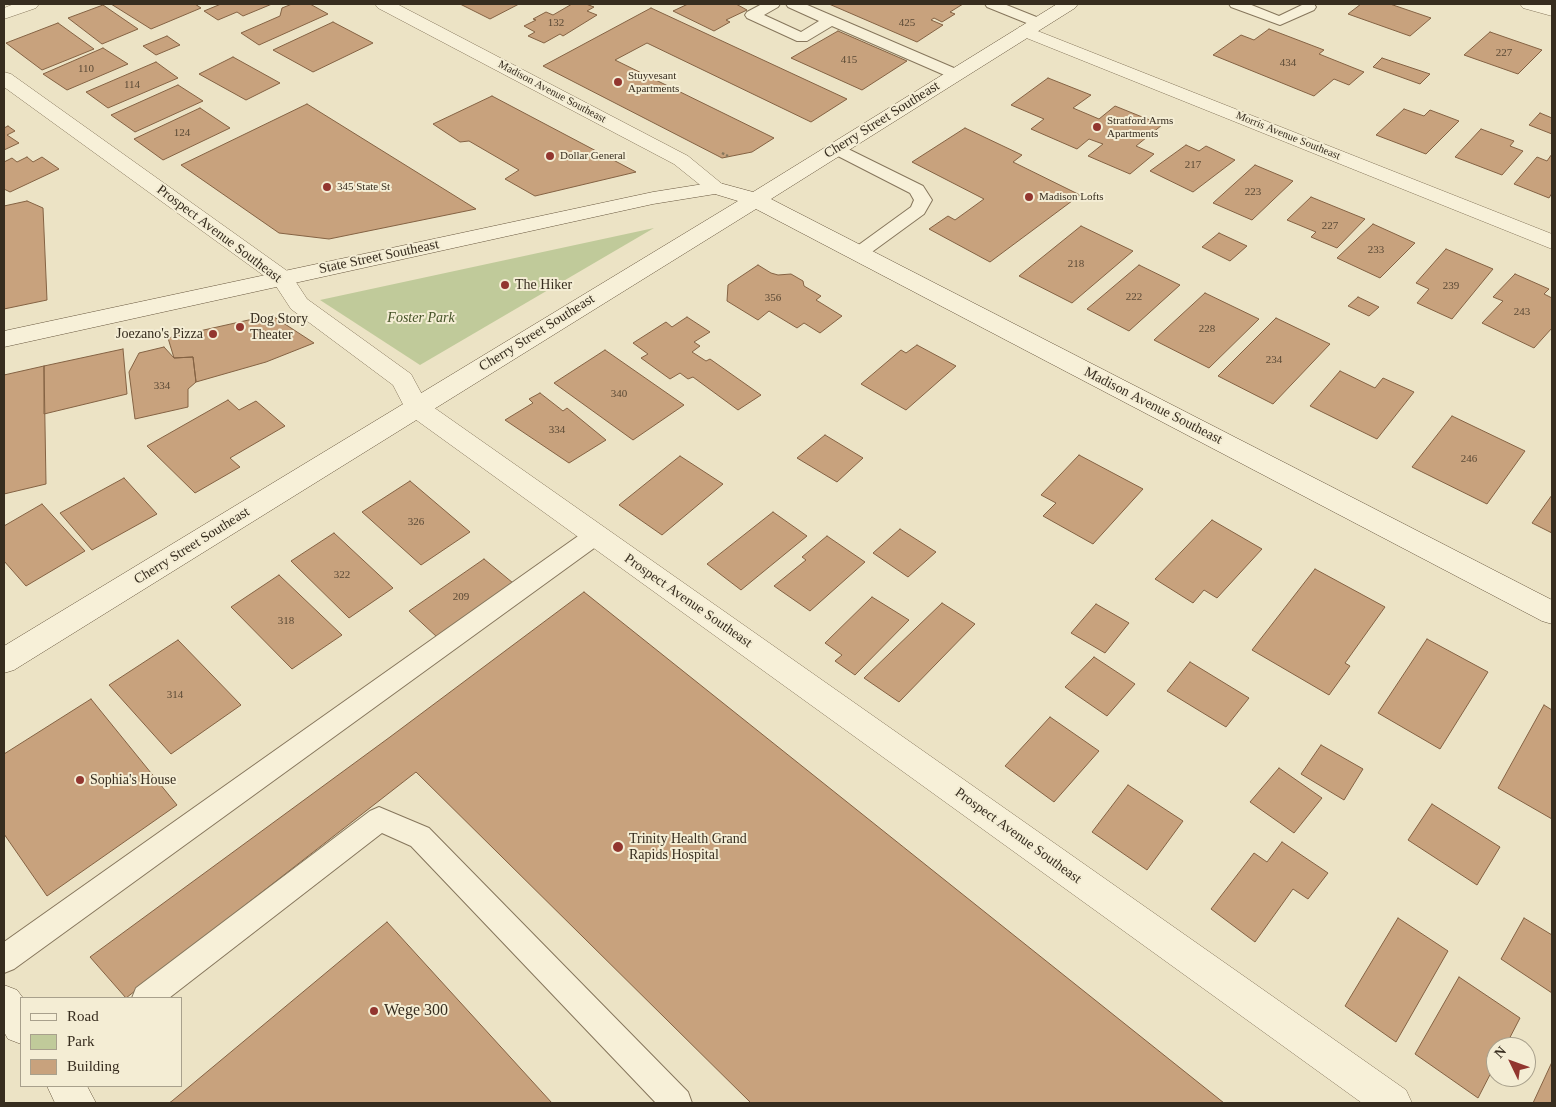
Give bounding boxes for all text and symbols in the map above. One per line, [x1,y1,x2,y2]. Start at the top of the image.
house number: 132 [548,16,564,30]
house number: 425 [899,16,915,30]
house number: 227 [1496,46,1512,60]
house number: 415 [841,53,857,67]
house number: 434 [1280,56,1296,70]
street label: Madison Avenue Southeast [496,58,608,126]
house number: 110 [78,62,94,76]
place label: Stuyvesant Apartments [628,69,679,95]
marker: Stuyvesant Apartments [612,76,624,88]
house number: 114 [124,78,140,92]
street label: Cherry Street Southeast [821,78,943,162]
street label: Morris Avenue Southeast [1234,109,1342,163]
place label: Stratford Arms Apartments [1107,114,1173,140]
marker: Stratford Arms Apartments [1091,121,1103,133]
house number: 124 [174,126,190,140]
place label: Dollar General [560,149,626,163]
marker: Dollar General [544,150,556,162]
house number: 217 [1185,158,1201,172]
place label: 345 State St [337,180,390,194]
marker: 345 State St [321,181,333,193]
street label: Prospect Avenue Southeast [153,182,285,286]
house number: 223 [1245,185,1261,199]
place label: Madison Lofts [1039,190,1103,204]
marker: Madison Lofts [1023,191,1035,203]
house number: 227 [1322,219,1338,233]
street label: State Street Southeast [318,236,440,278]
house number: 233 [1368,243,1384,257]
house number: 218 [1068,257,1084,271]
place label: The Hiker [515,277,572,293]
marker: The Hiker [499,279,511,291]
house number: 239 [1443,279,1459,293]
house number: 222 [1126,290,1142,304]
street label: Cherry Street Southeast [476,291,598,375]
house number: 356 [765,291,781,305]
house number: 243 [1514,305,1530,319]
park label: Foster Park [387,310,455,326]
place label: Dog Story Theater [250,311,308,344]
marker: Dog Story Theater [234,321,246,333]
house number: 228 [1199,322,1215,336]
place label: Joezano's Pizza [116,326,203,342]
marker: Joezano's Pizza [207,328,219,340]
house number: 234 [1266,353,1282,367]
street label: Madison Avenue Southeast [1081,364,1225,448]
house number: 334 [154,379,170,393]
house number: 340 [611,387,627,401]
house number: 334 [549,423,565,437]
house number: 246 [1461,452,1477,466]
street label: Cherry Street Southeast [131,504,253,588]
house number: 326 [408,515,424,529]
street label: Prospect Avenue Southeast [621,550,755,652]
house number: 322 [334,568,350,582]
house number: 209 [453,590,469,604]
house number: 318 [278,614,294,628]
house number: 314 [167,688,183,702]
place label: Sophia's House [90,772,176,788]
marker: Sophia's House [74,774,86,786]
street label: Prospect Avenue Southeast [952,784,1084,888]
place label: Trinity Health Grand Rapids Hospital [629,831,747,864]
marker: Trinity Health Grand Rapids Hospital [611,840,625,854]
legend [20,997,182,1087]
place label: Wege 300 [384,1001,448,1021]
marker: Wege 300 [368,1005,380,1017]
text: Road [67,1008,99,1024]
text: Park [67,1033,95,1049]
north arrow [1486,1037,1536,1087]
text: N [1491,1044,1509,1061]
text: Building [67,1058,120,1074]

